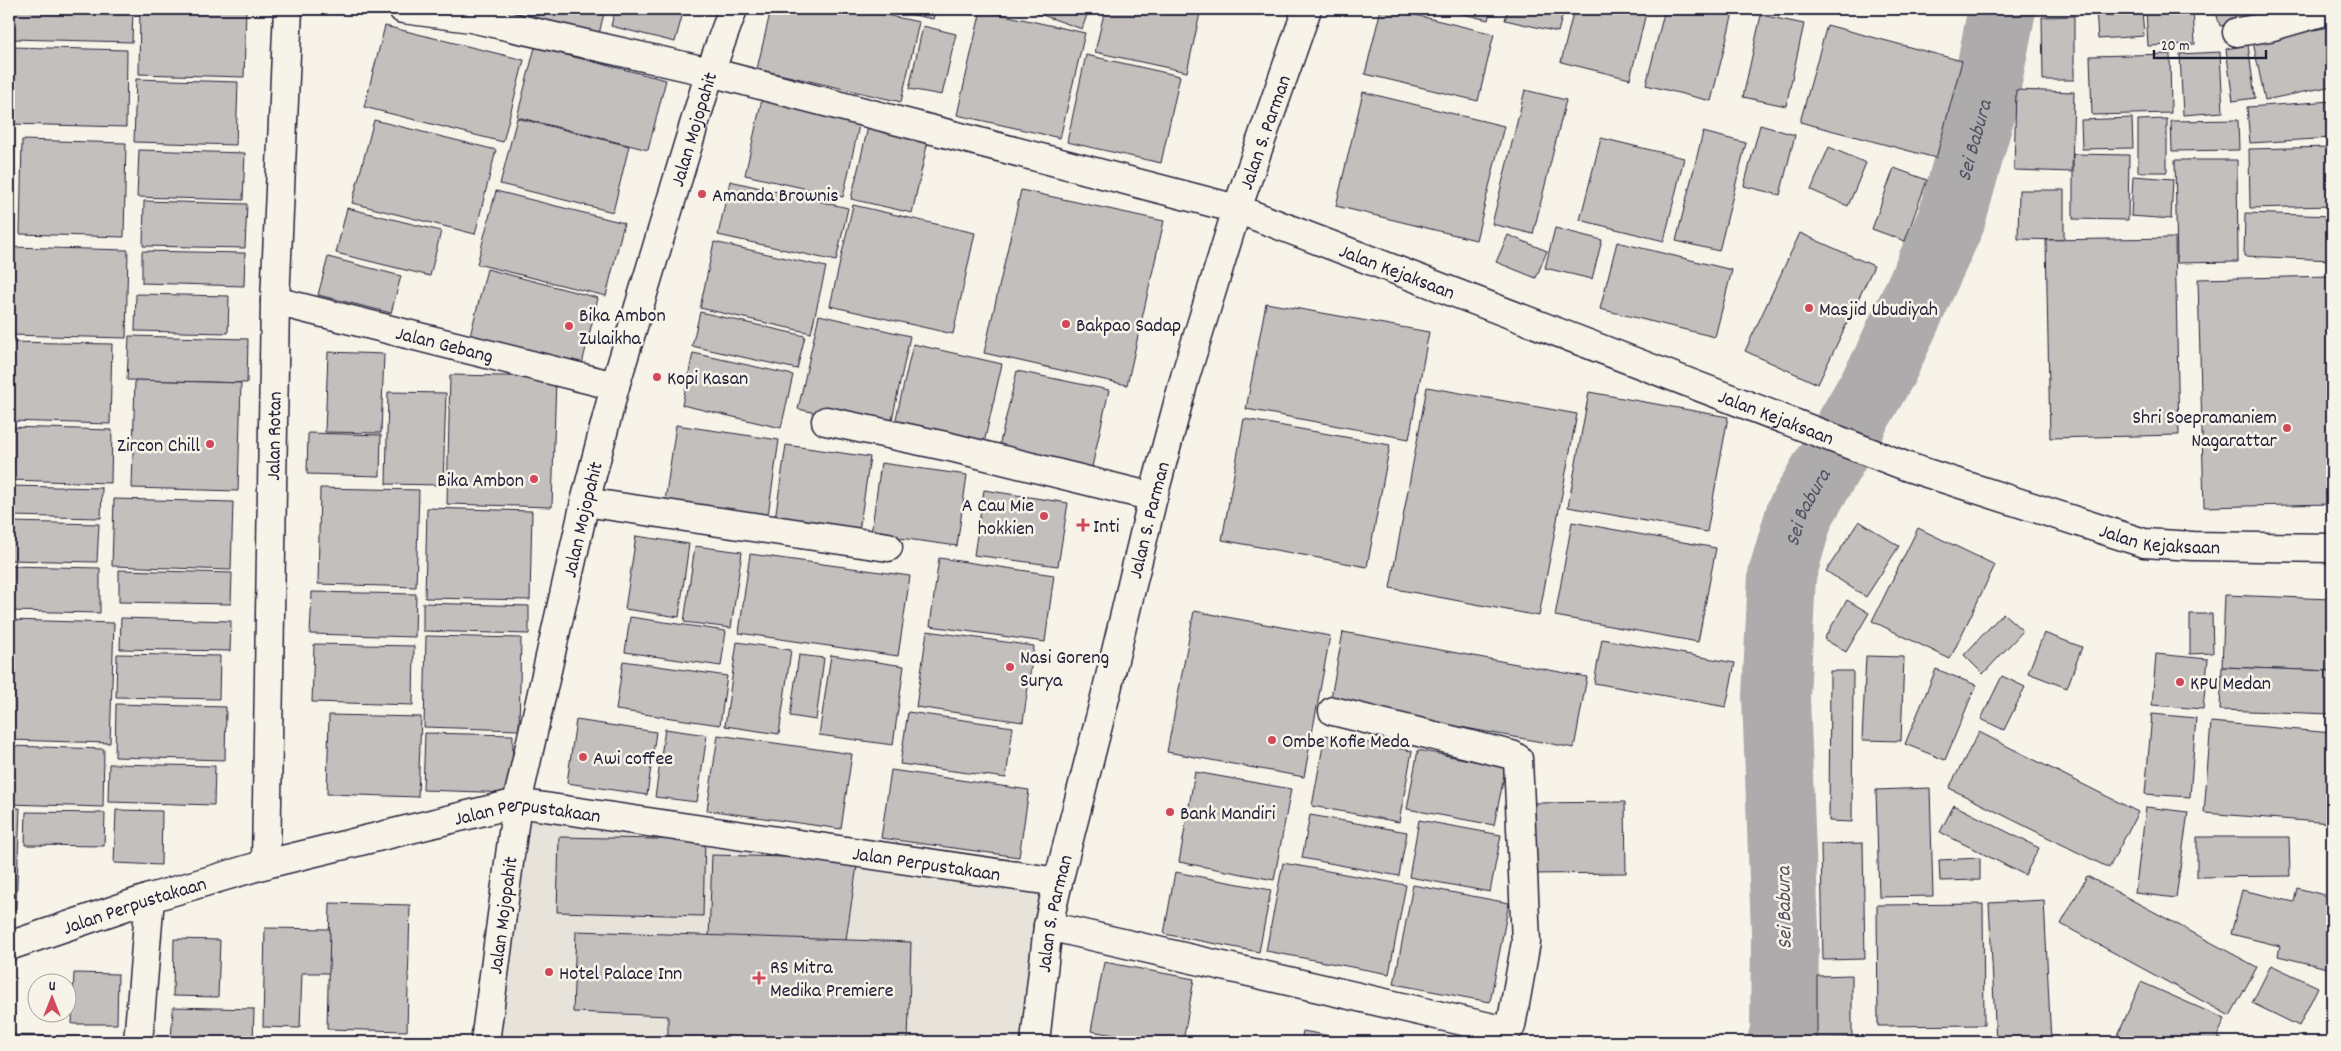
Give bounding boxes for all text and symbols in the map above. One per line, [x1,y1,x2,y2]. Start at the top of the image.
scale bar [2154,28,2266,60]
text: 20 m [2161,36,2189,58]
street label: Jalan Mojopahit [665,69,726,191]
street label: Jalan S. Parman [1234,72,1300,194]
water label: Sei Babura [1951,97,2002,185]
place label: Amanda Brownis [712,183,839,211]
marker: Amanda Brownis [696,188,708,200]
street label: Jalan Kejaksaan [1334,239,1458,308]
place label: Masjid Ubudiyah [1819,297,1938,325]
marker: Masjid Ubudiyah [1803,302,1815,314]
place label: Bika Ambon Zulaikha [579,303,666,354]
place label: Bakpao Sadap [1076,313,1181,341]
marker: Bakpao Sadap [1060,318,1072,330]
marker: Bika Ambon Zulaikha [563,320,575,332]
street label: Jalan Gebang [392,321,496,372]
place label: Kopi Kasan [667,366,748,394]
marker: Kopi Kasan [651,371,663,383]
street label: Jalan Kejaksaan [1713,384,1837,454]
street label: Jalan Rotan [261,391,291,481]
place label: Shri Soepramaniem Nagarattar [2132,405,2278,456]
marker: Shri Soepramaniem Nagarattar [2281,422,2293,434]
place label: Zircon Chill [117,433,200,461]
marker: Zircon Chill [204,438,216,450]
street label: Jalan Mojopahit [557,459,612,581]
street label: Jalan S. Parman [1123,459,1179,582]
water label: Sei Babura [1779,463,1841,550]
place label: Bika Ambon [437,468,524,496]
marker: Bika Ambon [528,473,540,485]
place label: A Cau Mie hokkien [962,493,1034,544]
marker: A Cau Mie hokkien [1038,510,1050,522]
place label: Inti [1093,514,1120,542]
street label: Jalan Kejaksaan [2095,518,2220,563]
marker: Inti [1077,519,1089,531]
place label: Nasi Goreng Surya [1020,645,1109,696]
marker: Nasi Goreng Surya [1004,661,1016,673]
place label: KPU Medan [2190,671,2271,699]
marker: KPU Medan [2174,676,2186,688]
place label: Ombe Kofie Meda [1282,729,1410,757]
marker: Ombe Kofie Meda [1266,734,1278,746]
place label: Awi coffee [593,746,673,774]
marker: Awi coffee [577,751,589,763]
street label: Jalan Perpustakaan [451,792,602,835]
place label: Bank Mandiri [1180,801,1276,829]
marker: Bank Mandiri [1164,806,1176,818]
street label: Jalan Perpustakaan [850,841,1002,890]
street label: Jalan S. Parman [1032,852,1081,974]
street label: Jalan Mojopahit [483,855,527,976]
water label: Sei Babura [1770,865,1802,950]
street label: Jalan Perpustakaan [60,871,210,944]
place label: RS Mitra Medika Premiere [770,955,894,1006]
place label: Hotel Palace Inn [559,961,682,989]
marker: Hotel Palace Inn [543,966,555,978]
marker: RS Mitra Medika Premiere [752,971,766,985]
north arrow [28,974,78,1024]
text: U [49,977,56,997]

